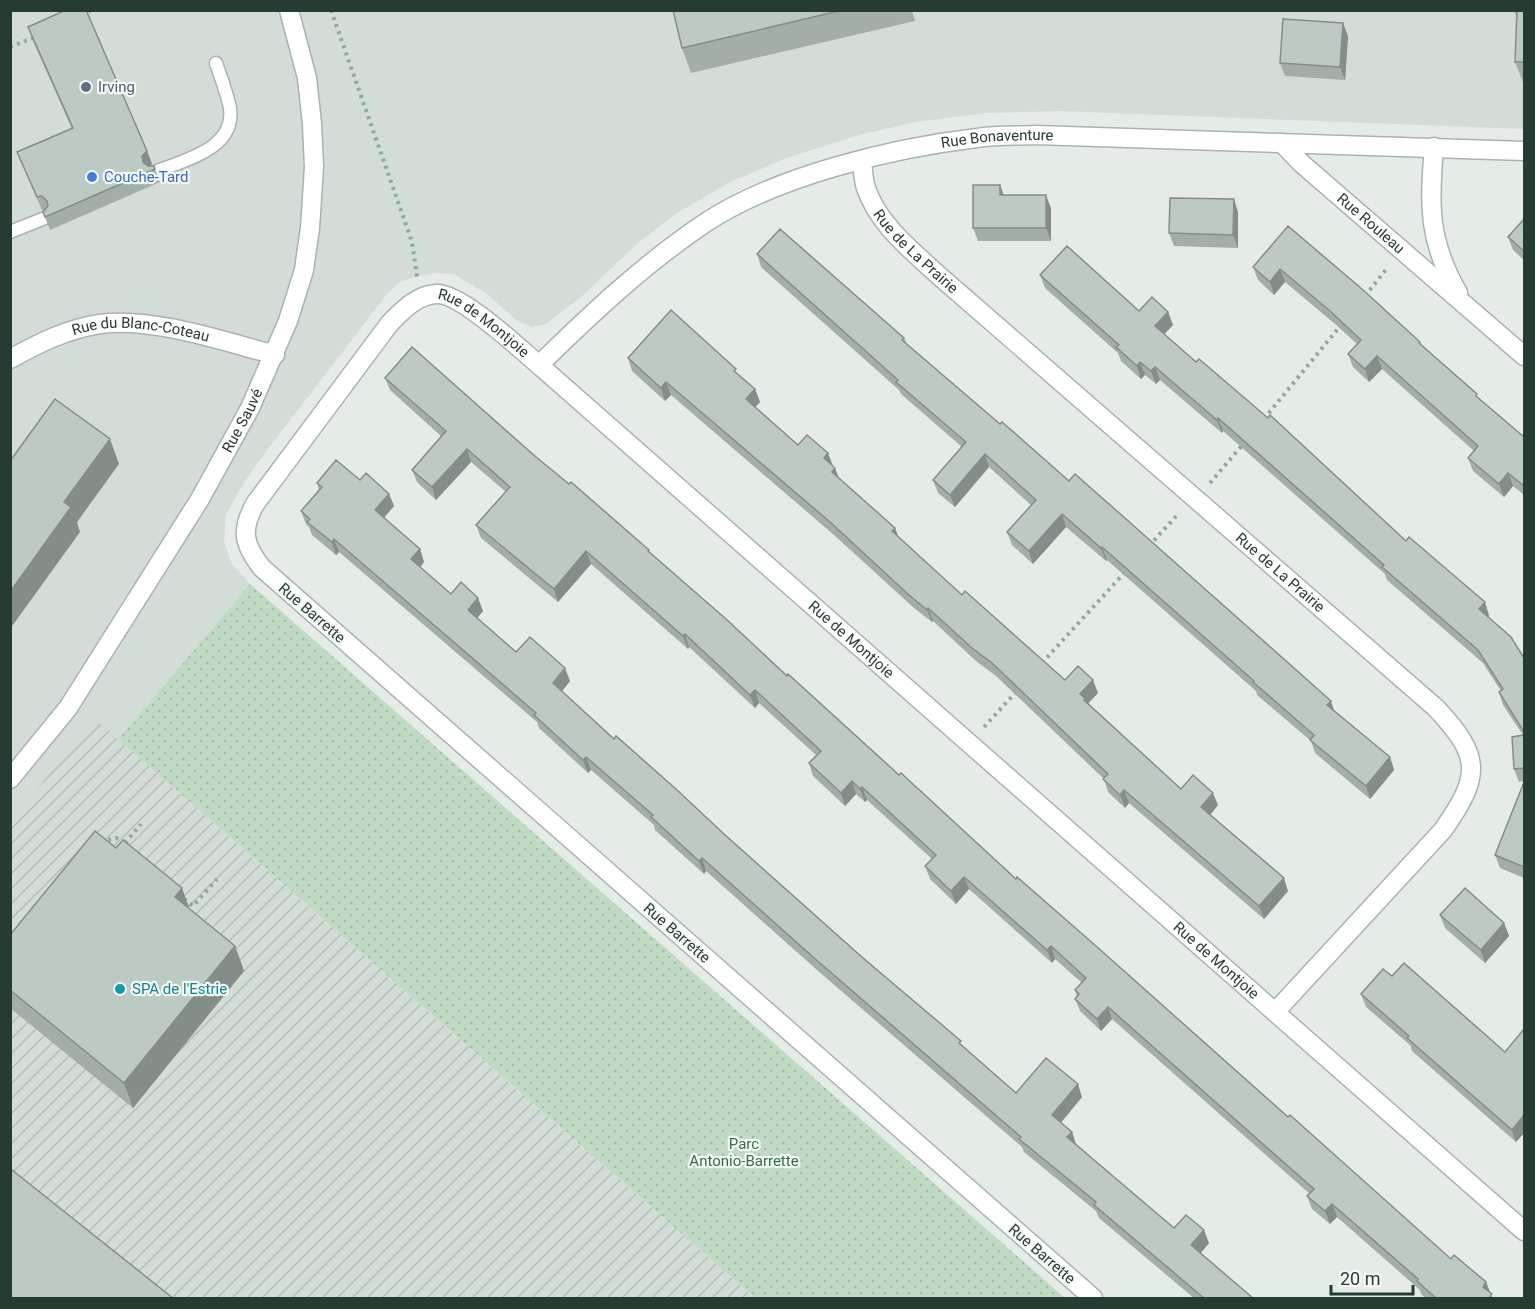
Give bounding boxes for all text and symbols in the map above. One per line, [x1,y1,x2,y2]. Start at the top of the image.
place label: Irving [98,78,135,96]
marker: Irving [79,80,93,94]
street label: Rue Bonaventure [940,126,1054,152]
place label: Couche-Tard [104,168,189,186]
marker: Couche-Tard [85,170,99,184]
street label: Rue Rouleau [1333,189,1408,258]
street label: Rue de La Prairie [869,206,962,297]
street label: Rue de Montjoie [436,285,533,361]
street label: Rue du Blanc-Coteau [70,314,211,346]
street label: Rue Sauvé [218,386,266,456]
street label: Rue de La Prairie [1232,529,1328,616]
street label: Rue Barrette [275,579,349,647]
street label: Rue de Montjoie [805,597,898,682]
street label: Rue Barrette [640,899,714,967]
street label: Rue de Montjoie [1170,918,1263,1003]
place label: SPA de l'Estrie [132,980,227,998]
marker: SPA de l'Estrie [113,982,127,996]
park label: Parc Antonio-Barrette [689,1135,799,1170]
street label: Rue Barrette [1005,1220,1079,1288]
scale bar [1331,1258,1414,1296]
text: 20 m [1340,1268,1380,1289]

